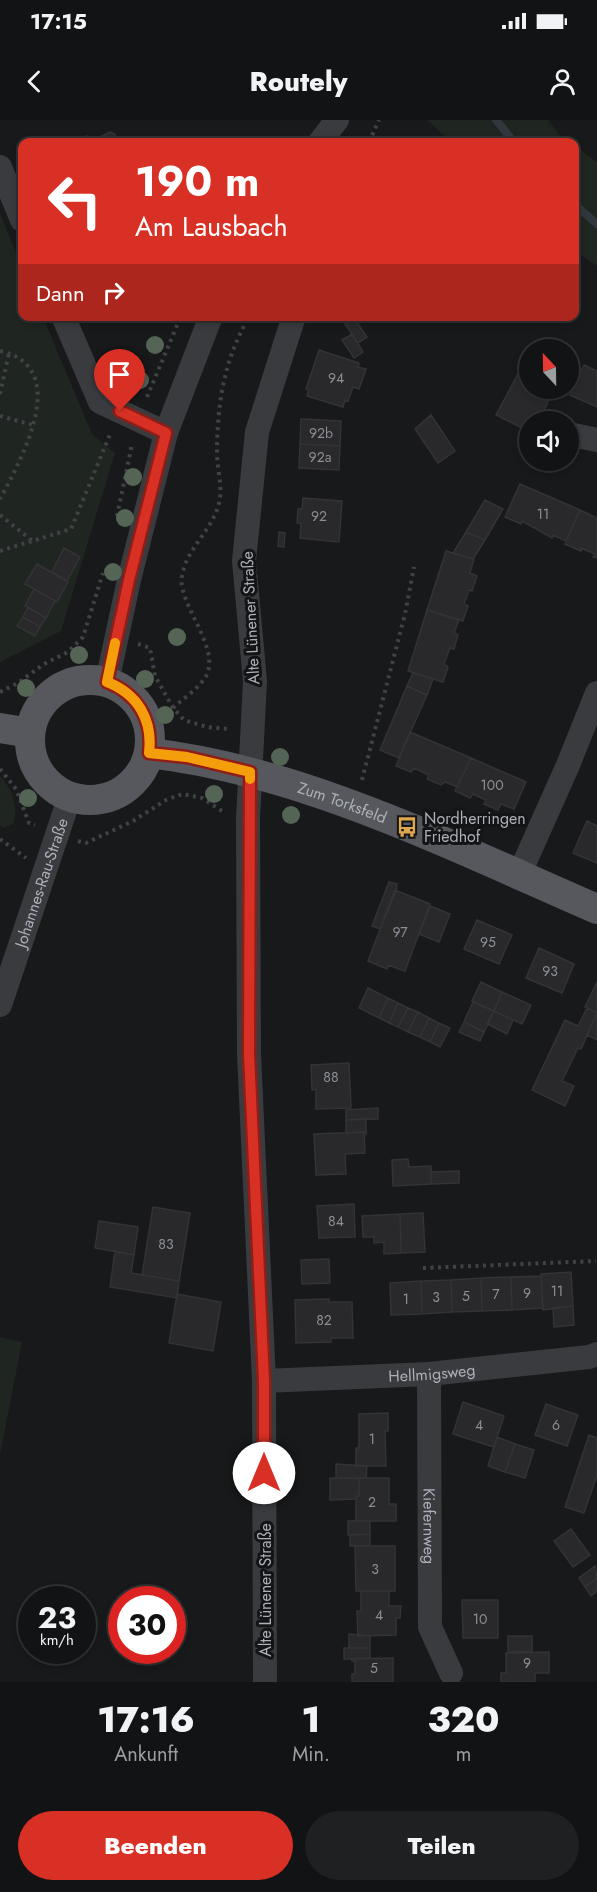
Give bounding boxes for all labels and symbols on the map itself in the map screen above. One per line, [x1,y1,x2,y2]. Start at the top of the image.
north arrow [519,339,579,399]
pin [94,349,145,411]
house number: 94 [328,368,344,388]
house number: 92b [309,423,333,443]
house number: 92a [309,447,331,467]
house number: 11 [537,504,549,524]
house number: 92 [311,506,327,526]
street label: Alte Lünener Straße [236,551,265,685]
house number: 100 [480,775,504,795]
street label: Zum Torksfeld [295,776,390,829]
place label: Nordherringen Friedhof [424,807,526,848]
street label: Johannes-Rau-Straße [8,815,74,952]
bus stop icon: Nordherringen Friedhof [395,815,419,839]
house number: 97 [393,922,408,942]
house number: 95 [480,932,496,952]
house number: 93 [542,961,558,981]
house number: 88 [323,1067,339,1087]
house number: 84 [328,1211,344,1231]
house number: 83 [158,1234,174,1254]
house number: 11 [551,1281,563,1301]
house number: 9 [523,1283,531,1303]
house number: 7 [492,1284,500,1304]
house number: 5 [462,1286,470,1306]
house number: 3 [432,1287,440,1307]
house number: 1 [403,1289,409,1309]
house number: 82 [316,1310,332,1330]
street label: Hellmigsweg [388,1358,476,1388]
house number: 4 [475,1415,483,1435]
house number: 6 [552,1415,560,1435]
house number: 1 [369,1429,375,1449]
position arrow [232,1441,296,1505]
street label: Kiefernweg [417,1488,441,1564]
house number: 2 [368,1492,376,1512]
street label: Alte Lünener Straße [254,1523,277,1657]
house number: 3 [371,1559,379,1579]
speed limit sign: 30 [108,1586,186,1664]
house number: 4 [375,1605,383,1625]
house number: 10 [473,1609,487,1629]
house number: 9 [523,1653,531,1673]
house number: 5 [370,1658,378,1678]

